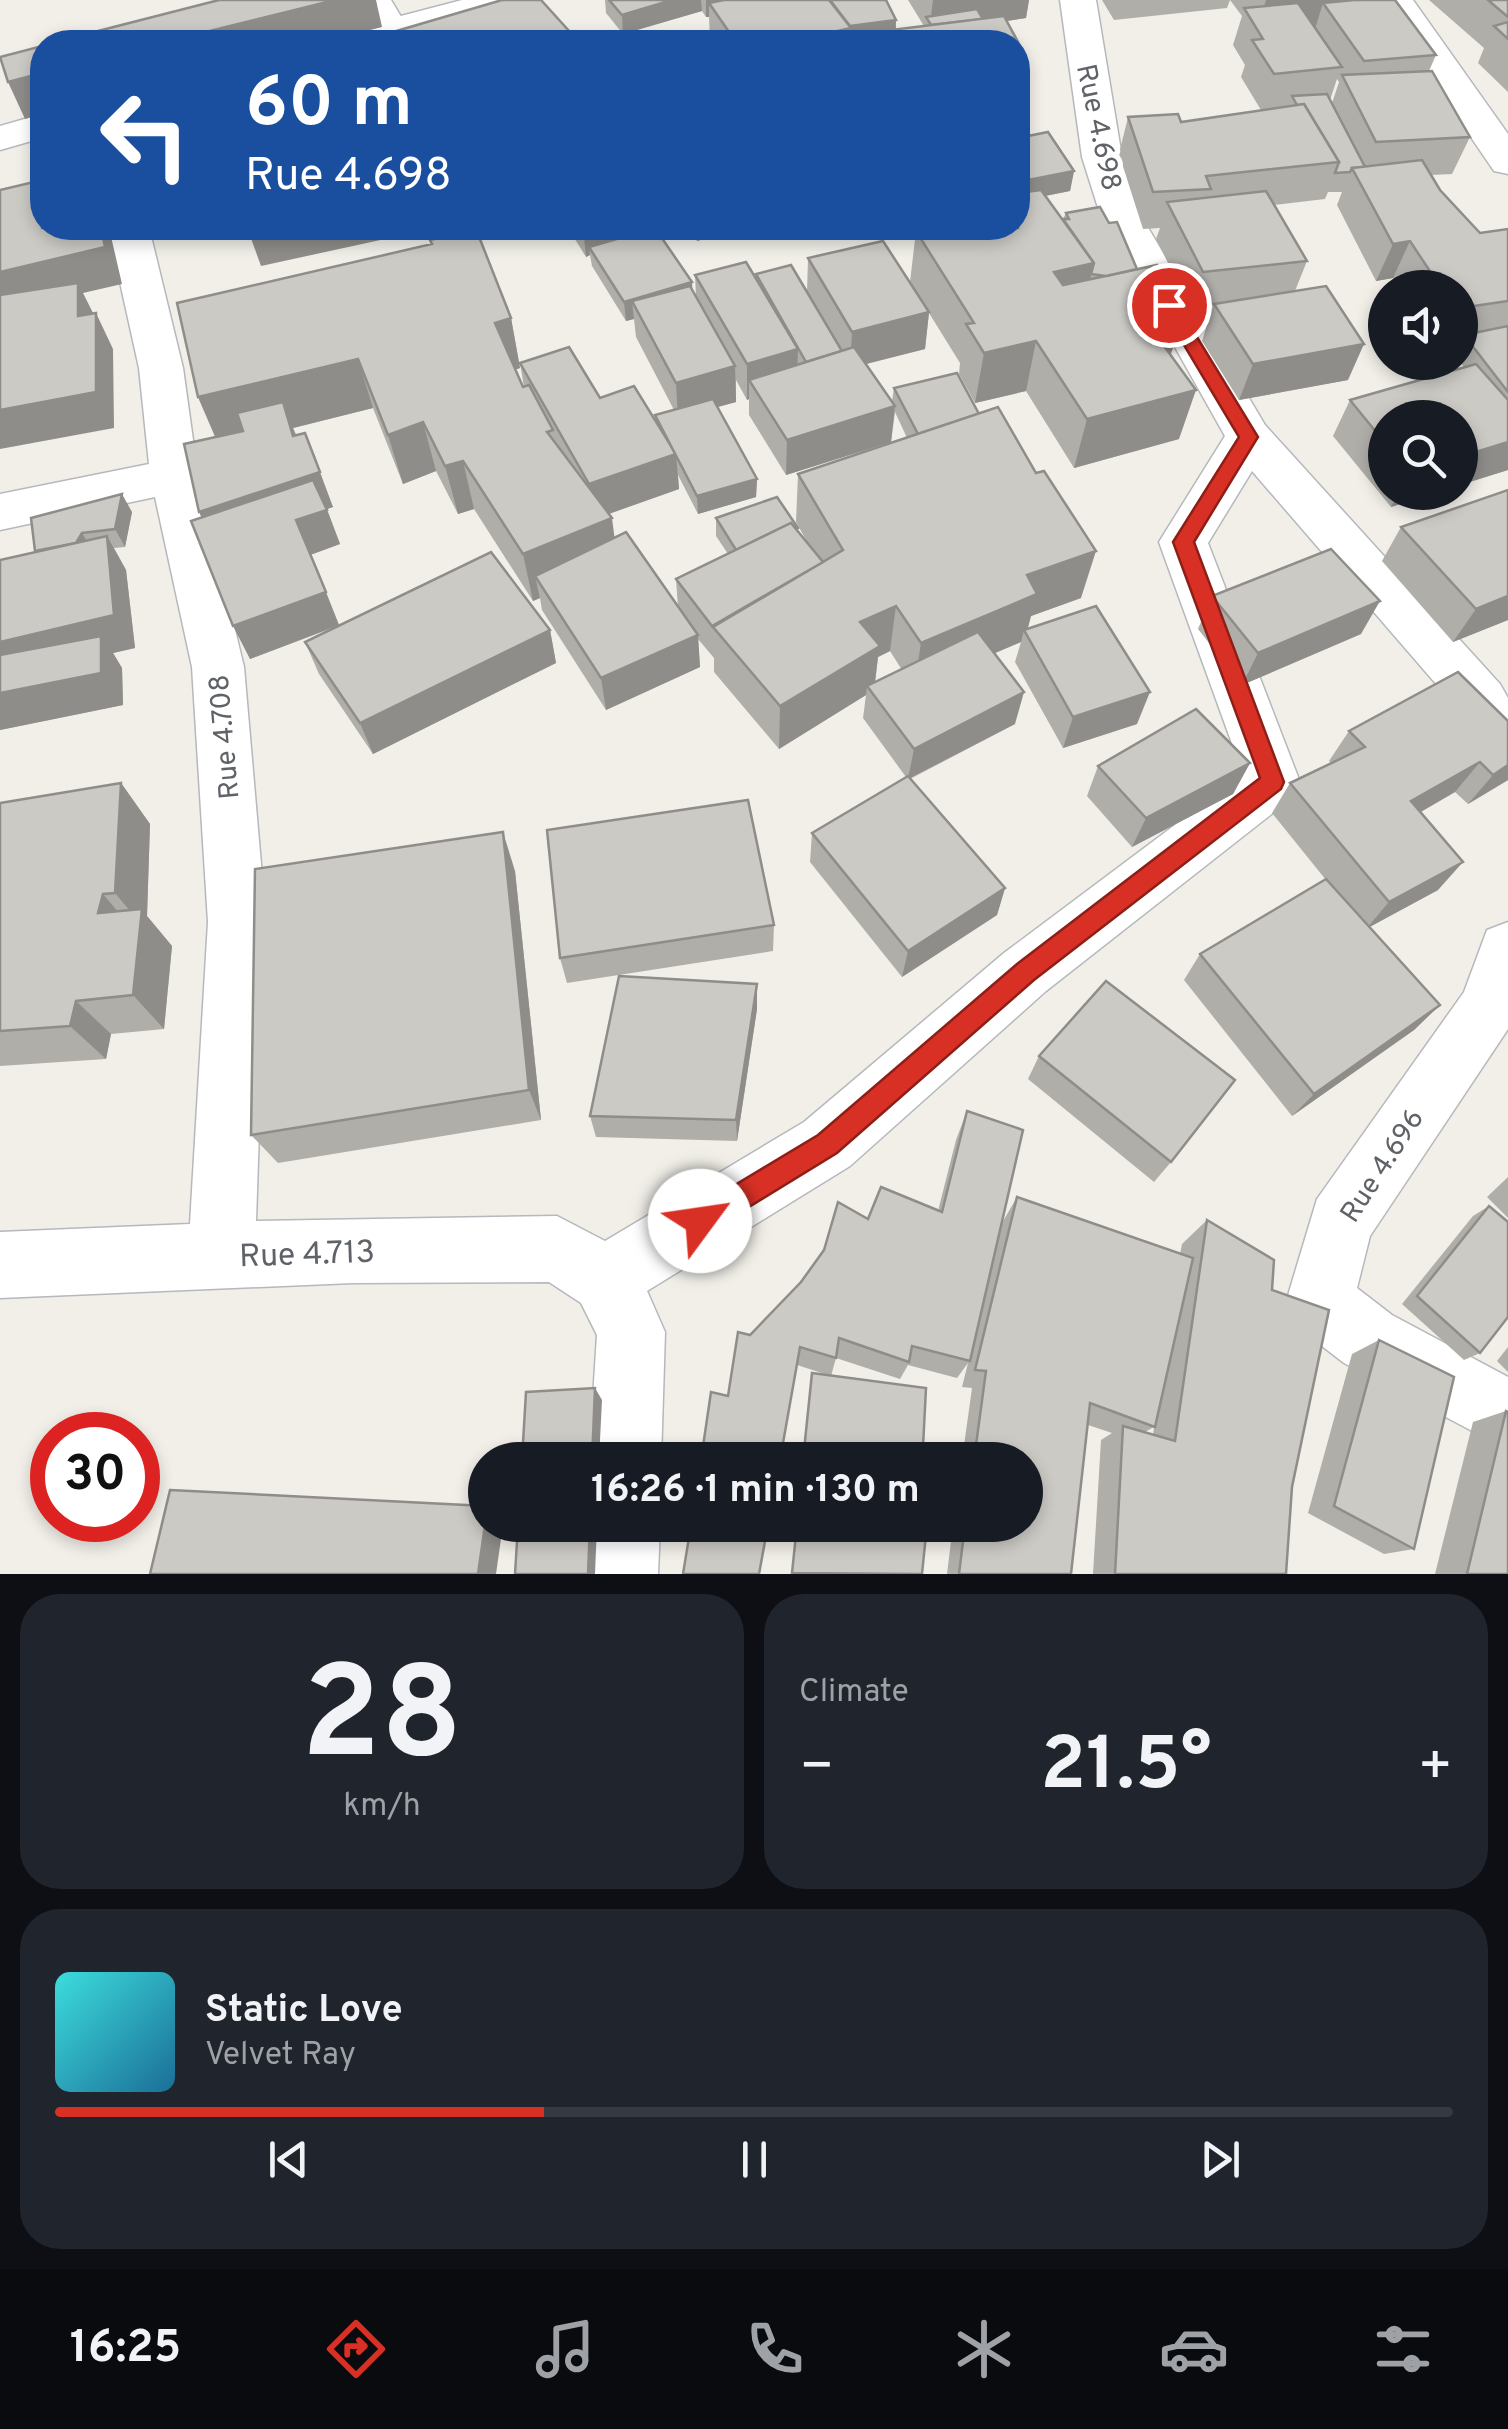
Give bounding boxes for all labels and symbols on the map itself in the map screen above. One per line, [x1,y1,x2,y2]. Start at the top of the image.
street label: Rue 4.698 [1066,61,1128,194]
pin [1127,263,1212,348]
street label: Rue 4.708 [203,673,249,801]
street label: Rue 4.696 [1333,1103,1434,1230]
position arrow [648,1169,752,1273]
street label: Rue 4.713 [239,1234,376,1278]
speed limit sign: 30 [30,1412,160,1542]

